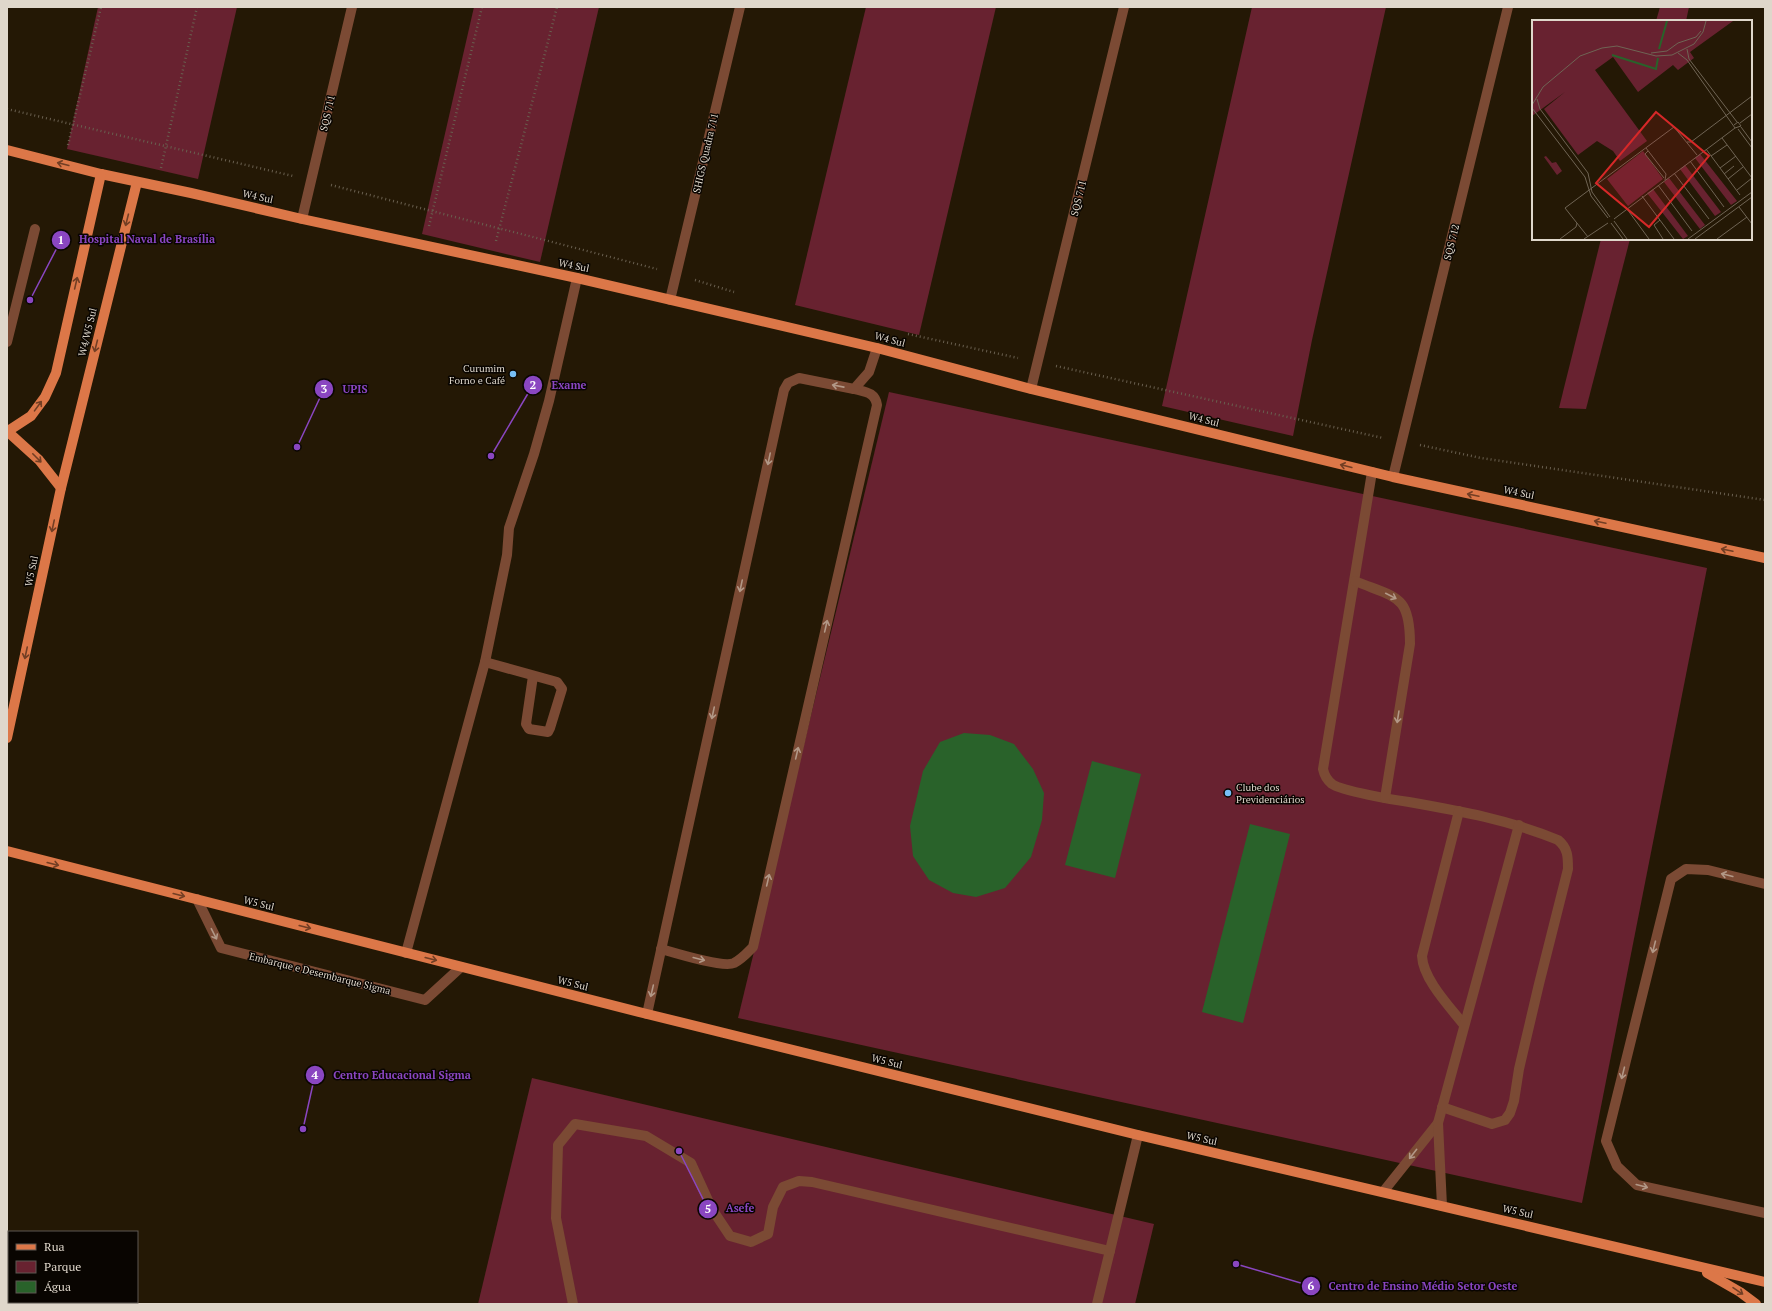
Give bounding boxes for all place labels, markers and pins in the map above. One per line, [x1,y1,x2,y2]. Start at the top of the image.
callout: Hospital Naval de Brasília [51,228,223,251]
place label: Curumim Forno e Café [449,362,505,387]
marker: Curumim Forno e Café [508,369,518,379]
callout: Exame [523,374,594,397]
callout: UPIS [314,378,375,401]
place label: Clube dos Previdenciários [1236,781,1305,806]
marker: Clube dos Previdenciários [1223,788,1233,798]
callout: Centro Educacional Sigma [305,1064,479,1087]
callout: Asefe [698,1197,763,1220]
callout: Centro de Ensino Médio Setor Oeste [1301,1274,1526,1297]

